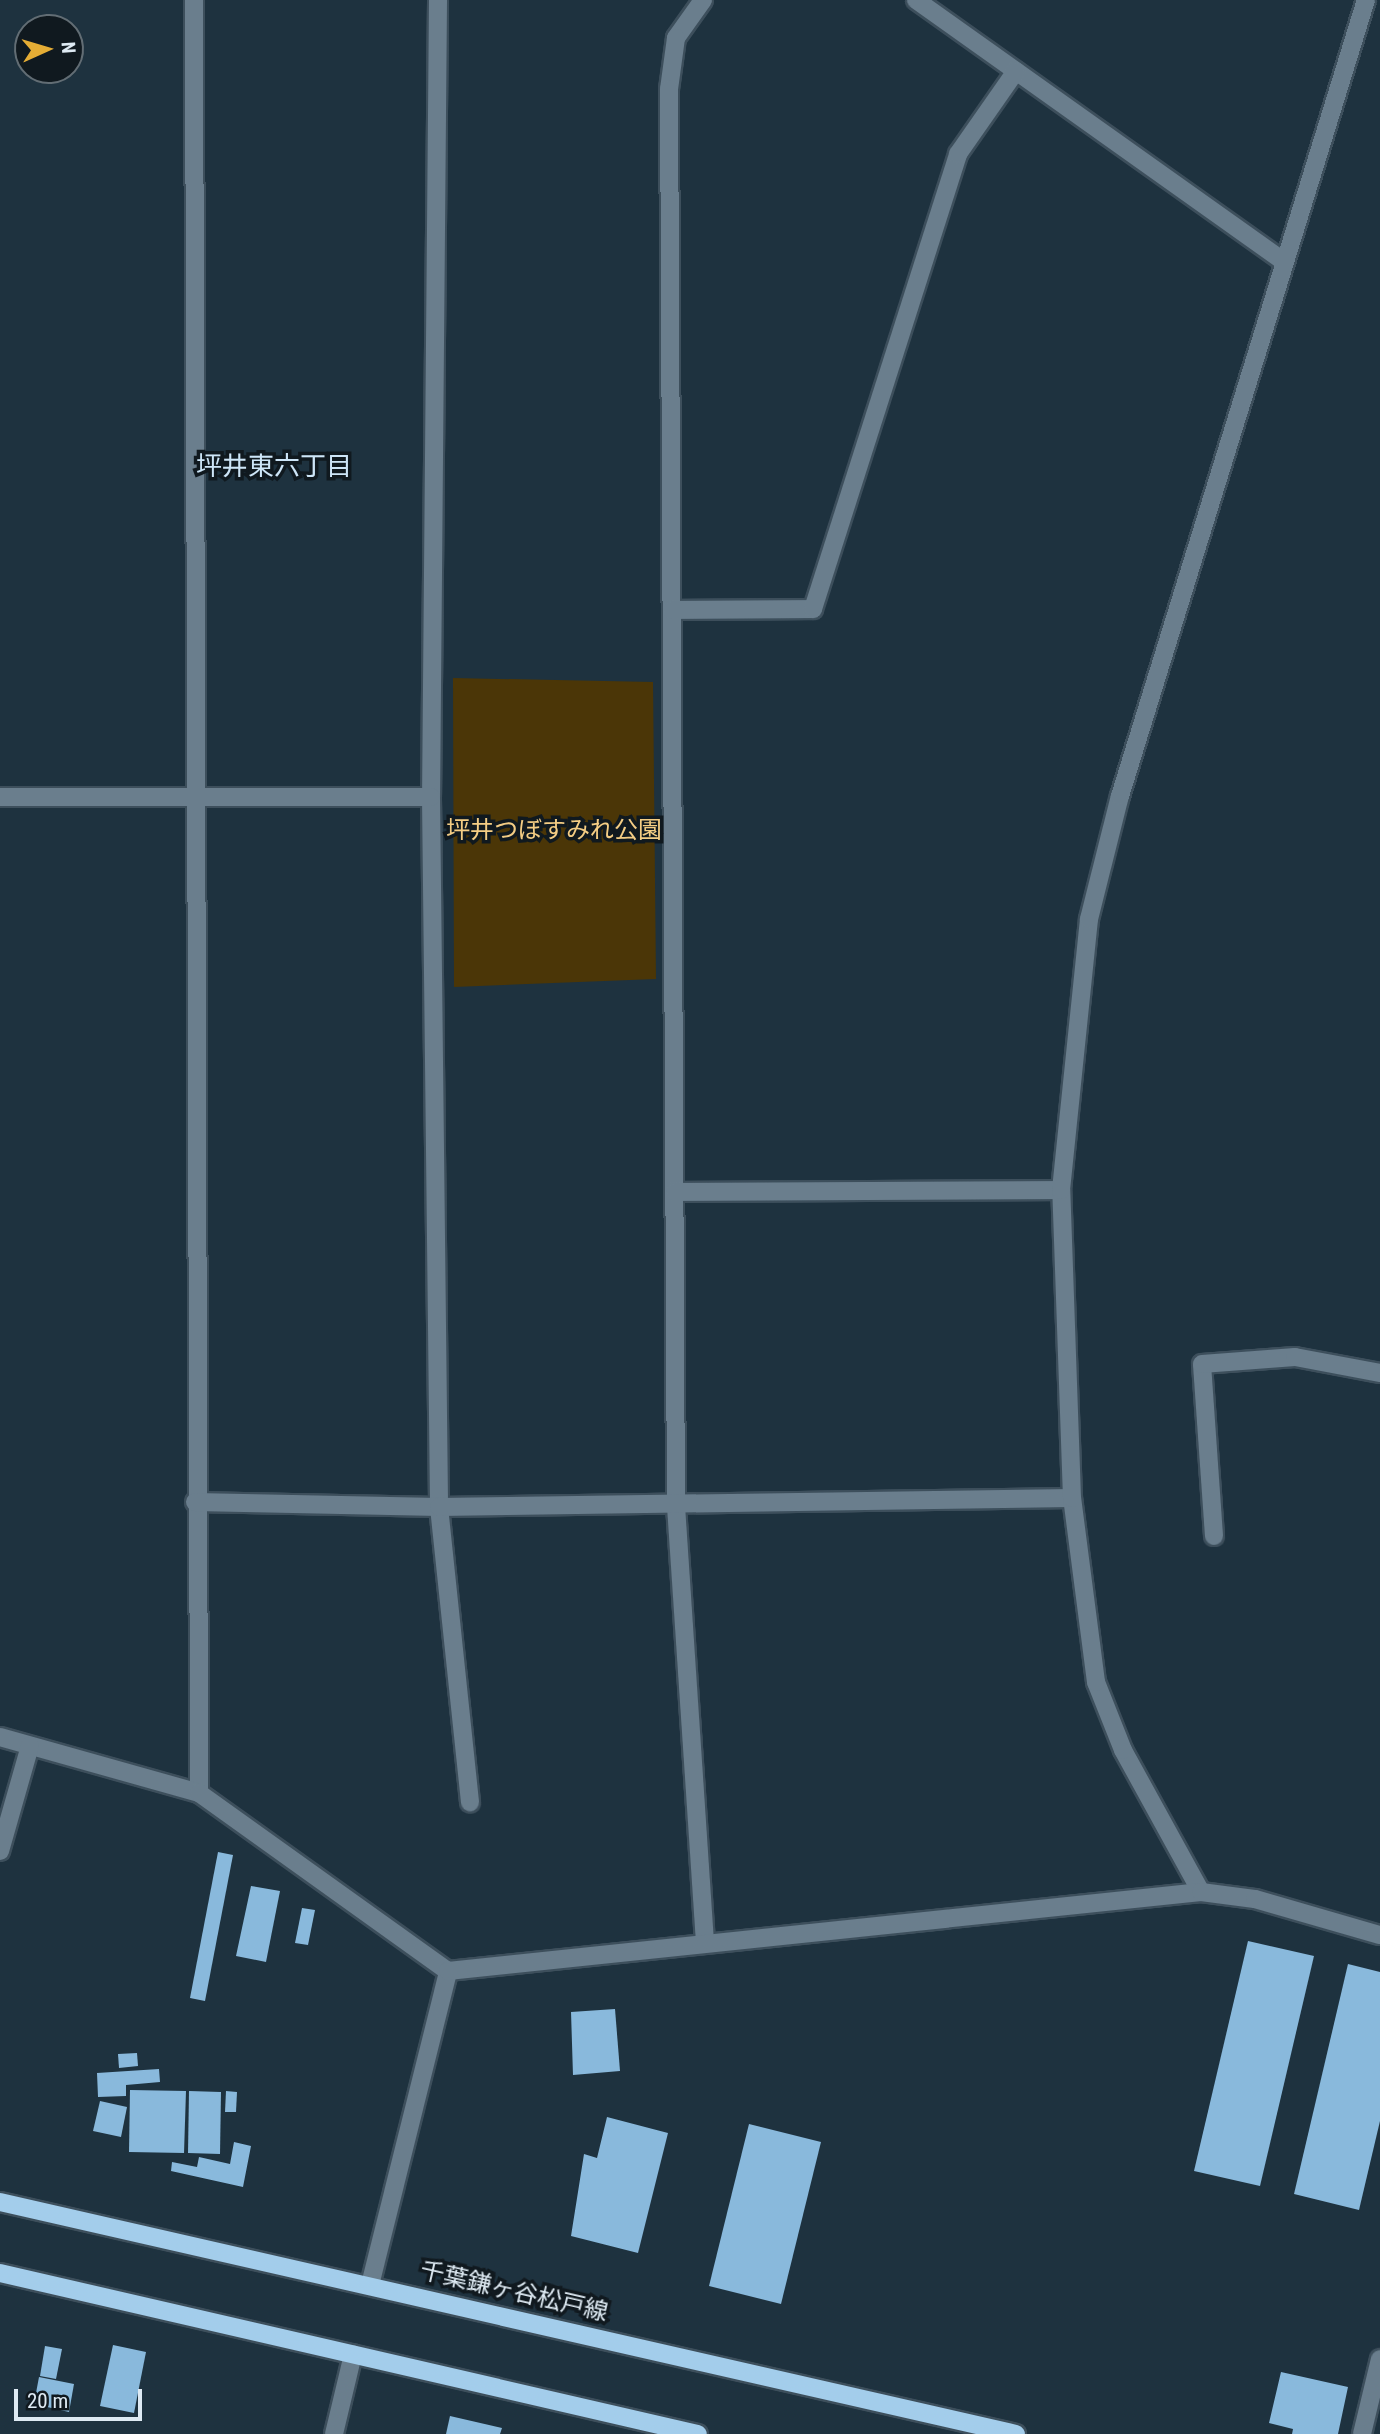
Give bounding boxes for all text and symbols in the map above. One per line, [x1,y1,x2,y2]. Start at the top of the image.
north arrow [14,14,84,84]
text: N [57,41,80,54]
district label: 坪井東六丁目 [196,451,352,483]
park label: 坪井つぼすみれ公園 [446,817,662,845]
street label: 千葉鎌ヶ谷松戸線 [417,2256,611,2328]
scale bar [18,2374,145,2418]
text: 20 m [27,2389,68,2413]

